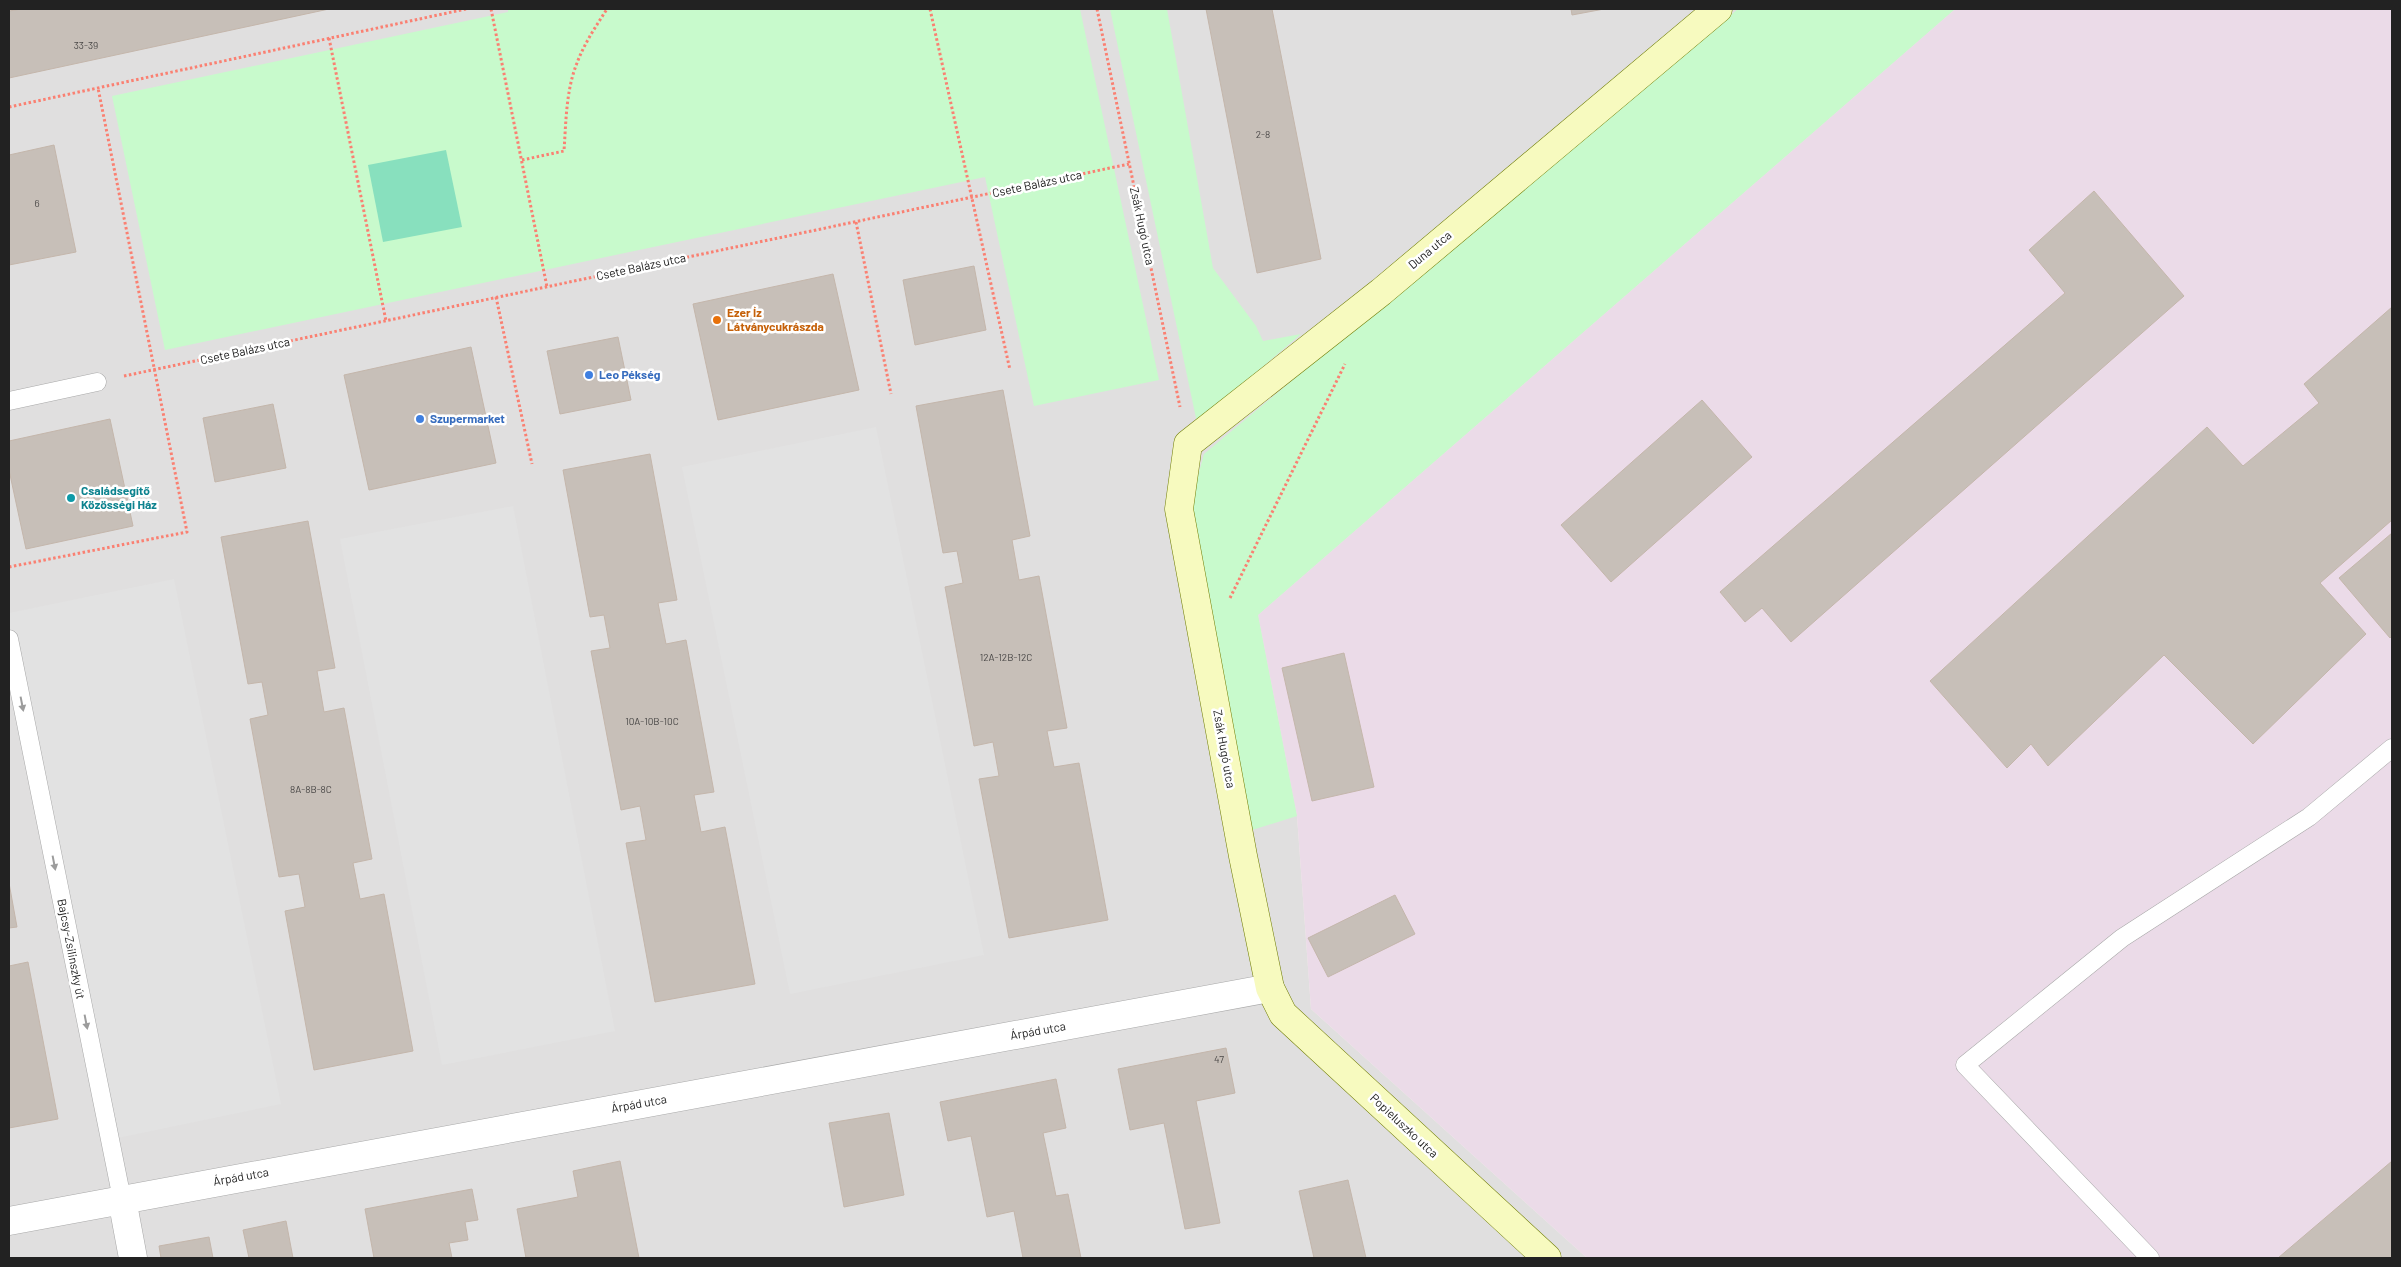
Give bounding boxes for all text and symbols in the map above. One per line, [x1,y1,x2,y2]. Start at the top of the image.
house number: 33-39 [74,39,98,51]
house number: 2-8 [1256,128,1270,140]
street label: Csete Balázs utca [991,167,1083,199]
street label: Zsák Hugó utca [1128,186,1158,266]
house number: 6 [34,197,40,209]
street label: Duna utca [1405,227,1454,271]
street label: Csete Balázs utca [595,250,687,282]
place label: Ezer Íz Látványcukrászda [727,305,824,333]
marker: Ezer Íz Látványcukrászda [711,314,723,326]
street label: Csete Balázs utca [199,334,291,366]
place label: Leo Pékség [599,367,661,381]
marker: Leo Pékség [583,369,595,381]
place label: Szupermarket [430,411,505,425]
marker: Szupermarket [414,413,426,425]
place label: Családsegítő Közösségi Ház [81,483,157,511]
marker: Családsegítő Közösségi Ház [65,492,77,504]
house number: 12A-12B-12C [980,651,1032,663]
one-way arrow [18,696,26,711]
street label: Zsák Hugó utca [1211,709,1239,789]
house number: 10A-10B-10C [625,715,679,727]
house number: 8A-8B-8C [290,783,332,795]
one-way arrow [50,855,58,871]
street label: Bajcsy-Zsilinszky út [55,897,89,1000]
one-way arrow [82,1015,90,1030]
street label: Árpád utca [1009,1018,1067,1042]
house number: 47 [1214,1053,1224,1065]
street label: Popieluszko utca [1368,1090,1441,1160]
street label: Árpád utca [610,1091,668,1115]
street label: Árpád utca [212,1164,270,1188]

